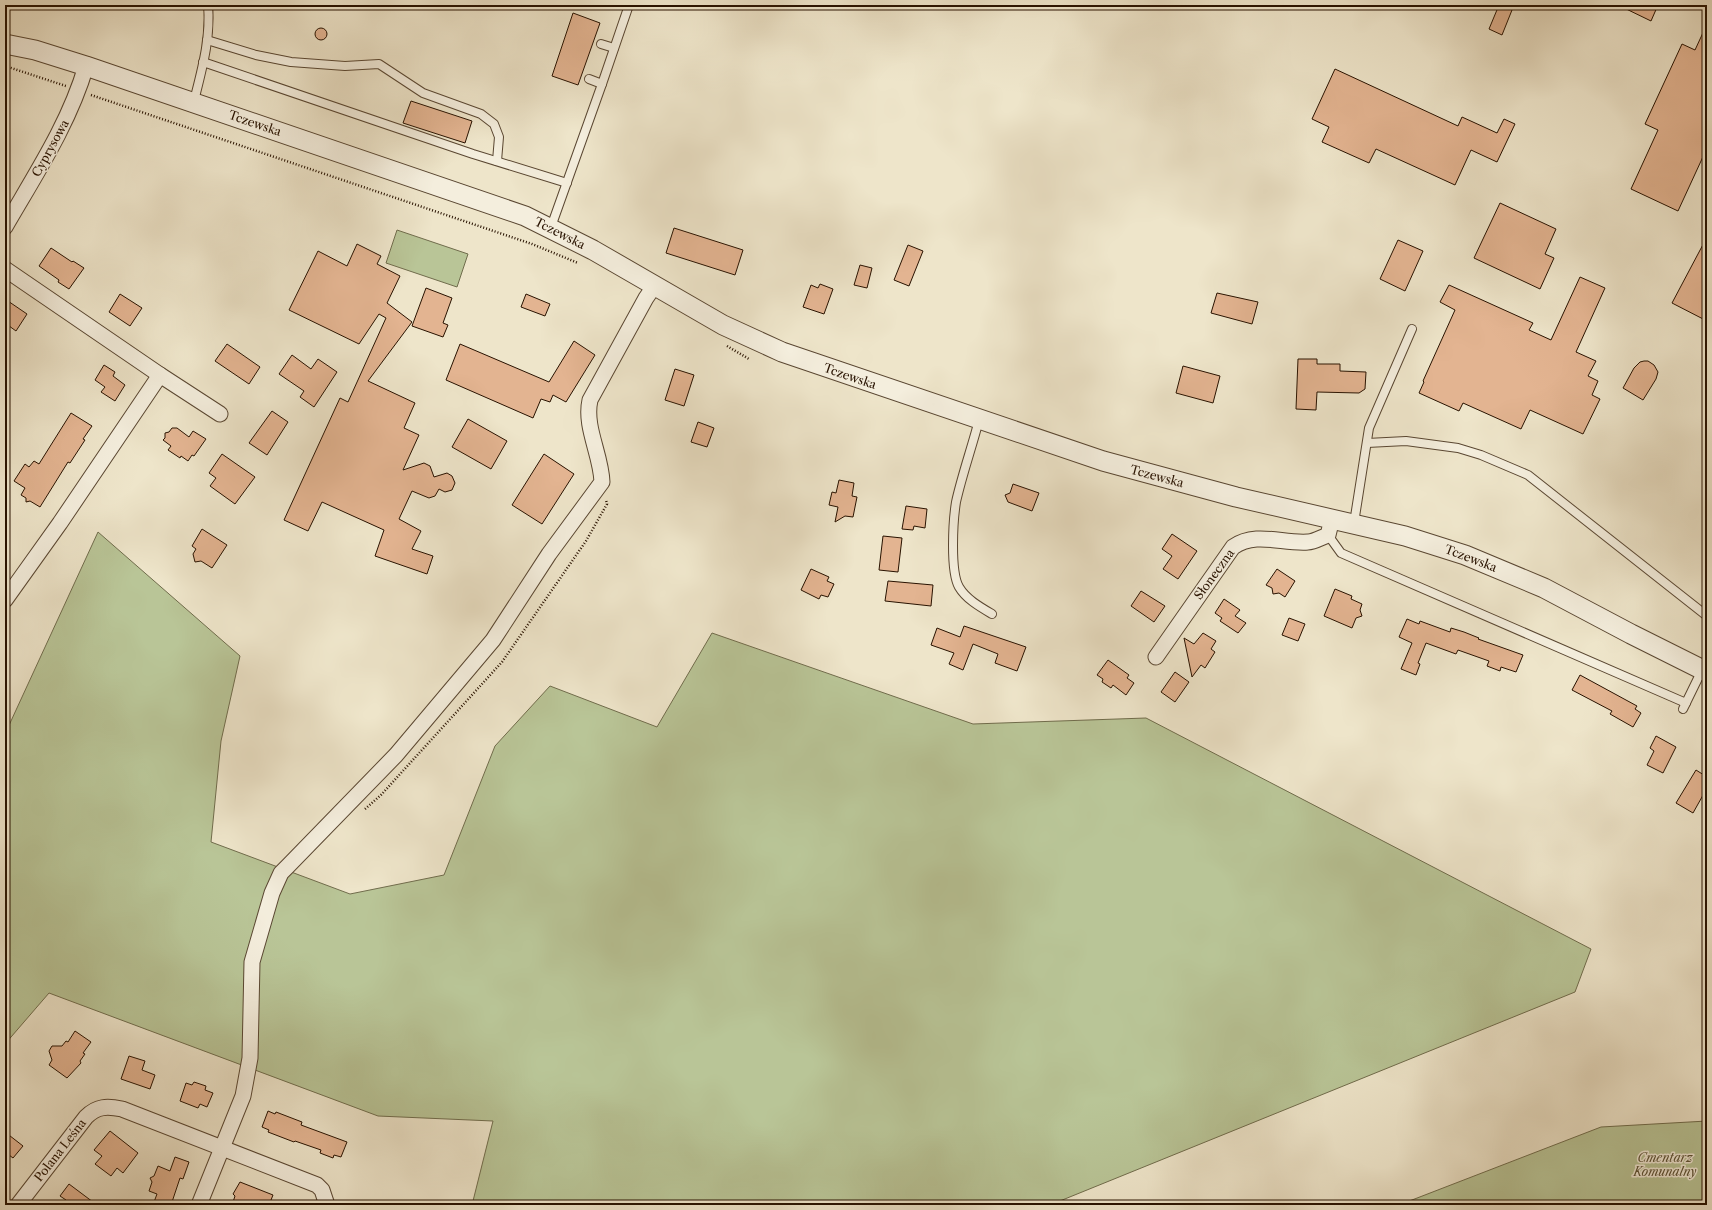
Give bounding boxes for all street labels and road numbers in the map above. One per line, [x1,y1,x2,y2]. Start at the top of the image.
street label: Tczewska [227,107,284,139]
street label: Cyprysowa [28,116,72,179]
street label: Tczewska [532,214,588,252]
street label: Tczewska [822,360,879,392]
street label: Tczewska [1129,462,1186,491]
street label: Tczewska [1443,541,1500,575]
street label: Słoneczna [1191,545,1238,602]
street label: Polana Leśna [31,1115,90,1184]

